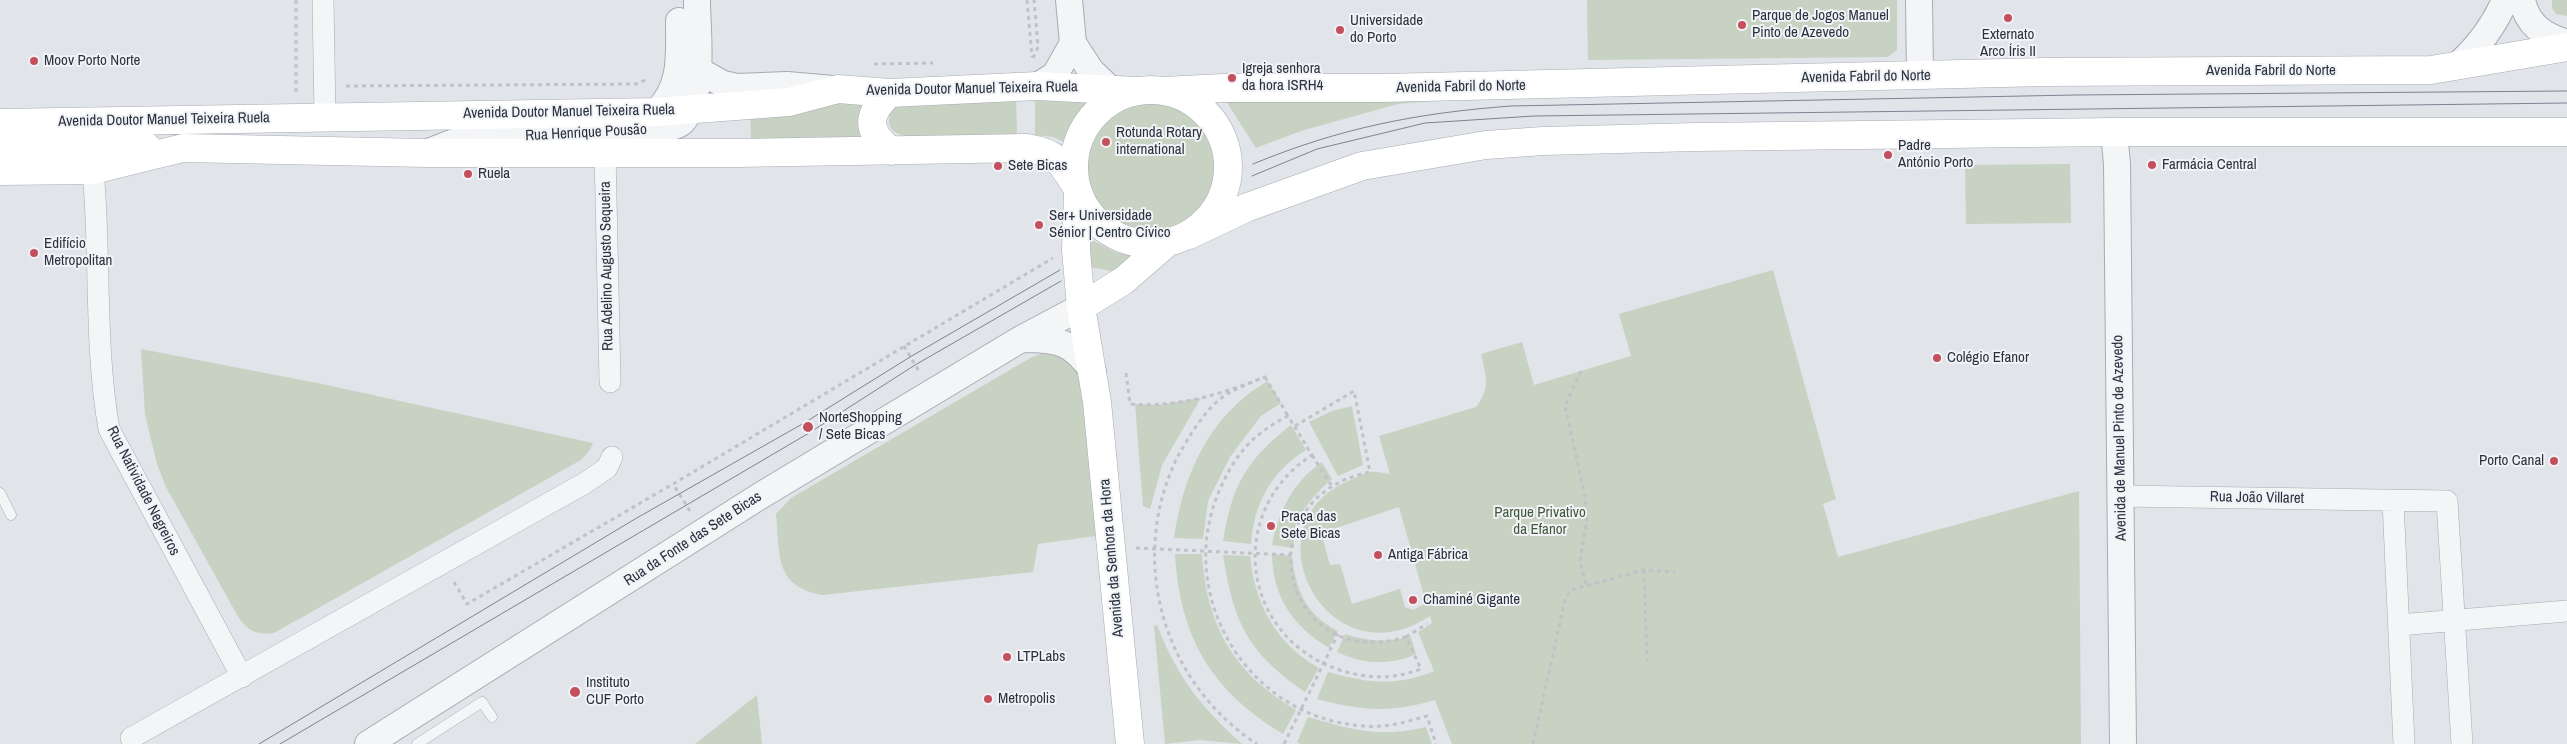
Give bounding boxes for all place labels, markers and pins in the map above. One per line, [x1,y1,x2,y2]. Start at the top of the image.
place label: Parque de Jogos Manuel Pinto de Azevedo [1752,7,1889,42]
place label: Universidade do Porto [1350,12,1423,47]
marker: Externato Arco Íris II [2002,12,2014,24]
marker: Parque de Jogos Manuel Pinto de Azevedo [1736,19,1748,31]
marker: Universidade do Porto [1334,24,1346,36]
place label: Externato Arco Íris II [1980,26,2036,61]
place label: Moov Porto Norte [44,52,140,70]
marker: Moov Porto Norte [28,55,40,67]
place label: Igreja senhora da hora ISRH4 [1242,60,1323,95]
marker: Igreja senhora da hora ISRH4 [1226,72,1238,84]
place label: Rotunda Rotary international [1116,124,1202,159]
marker: Rotunda Rotary international [1100,136,1112,148]
place label: Padre António Porto [1898,137,1973,172]
marker: Padre António Porto [1882,149,1894,161]
place label: Farmácia Central [2162,156,2256,174]
place label: Sete Bicas [1008,157,1067,175]
marker: Farmácia Central [2146,159,2158,171]
marker: Sete Bicas [992,160,1004,172]
place label: Ruela [478,165,510,183]
marker: Ruela [462,168,474,180]
place label: Ser+ Universidade Sénior | Centro Cívico [1049,207,1170,242]
marker: Ser+ Universidade Sénior | Centro Cívico [1033,219,1045,231]
place label: Edifício Metropolitan [44,235,112,270]
marker: Edifício Metropolitan [28,247,40,259]
place label: Colégio Efanor [1947,349,2029,367]
marker: Colégio Efanor [1931,352,1943,364]
place label: NorteShopping / Sete Bicas [819,409,902,444]
marker: NorteShopping / Sete Bicas [801,420,815,434]
place label: Porto Canal [2479,452,2544,470]
marker: Porto Canal [2548,455,2560,467]
place label: Praça das Sete Bicas [1281,508,1340,543]
marker: Praça das Sete Bicas [1265,520,1277,532]
place label: Antiga Fábrica [1388,546,1468,564]
marker: Antiga Fábrica [1372,549,1384,561]
place label: Chaminé Gigante [1423,591,1520,609]
marker: Chaminé Gigante [1407,594,1419,606]
place label: LTPLabs [1017,648,1065,666]
marker: LTPLabs [1001,651,1013,663]
place label: Instituto CUF Porto [586,674,644,709]
marker: Instituto CUF Porto [568,685,582,699]
place label: Metropolis [998,690,1055,708]
marker: Metropolis [982,693,994,705]

